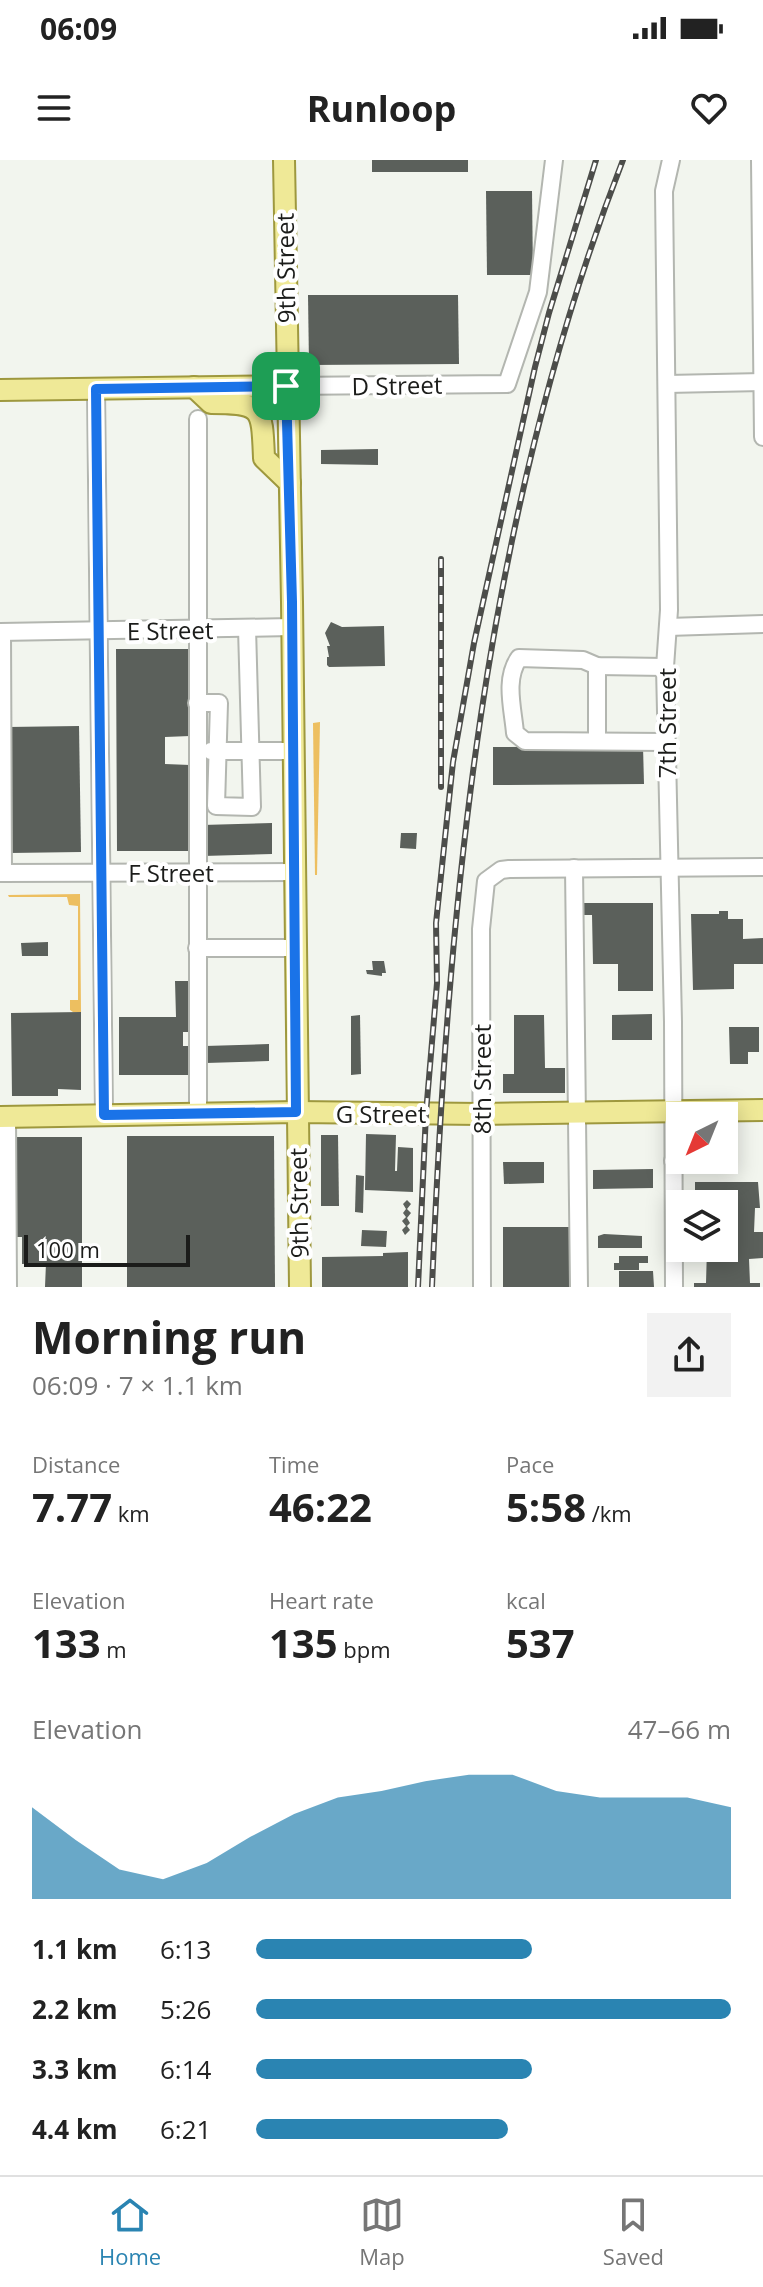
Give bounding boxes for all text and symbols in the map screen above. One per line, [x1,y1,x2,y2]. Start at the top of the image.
text: 06:09 [40,8,117,49]
text: Runloop [307,84,456,133]
icon: menu [32,86,76,130]
icon: heart [687,86,731,130]
street label: 9th Street [268,213,302,323]
pin [252,352,320,420]
icon: arrive [264,364,308,408]
street label: D Street [351,368,443,402]
street label: E Street [126,613,214,647]
street label: 7th Street [650,668,683,778]
street label: F Street [128,856,214,889]
street label: 8th Street [465,1024,498,1134]
street label: G Street [336,1097,426,1130]
north arrow [666,1102,738,1174]
map controls [666,1102,738,1262]
street label: 9th Street [281,1148,315,1258]
button: layers [666,1190,738,1262]
scale bar [24,1231,190,1267]
text: 100 m [36,1234,100,1264]
text: Morning run [32,1307,306,1367]
button: share [647,1313,731,1397]
text: 06:09 · 7 × 1.1 km [32,1367,243,1403]
text: Distance [32,1449,120,1479]
text: Time [269,1449,319,1479]
text: Pace [506,1449,554,1479]
text: 7.77 [32,1479,112,1534]
text: 46:22 [269,1479,372,1534]
text: 5:58 [506,1479,586,1534]
text: km [112,1498,150,1528]
text: /km [586,1498,632,1528]
text: Elevation [32,1585,125,1615]
text: Heart rate [269,1585,374,1615]
text: kcal [506,1585,546,1615]
text: 133 [32,1615,101,1670]
text: 135 [269,1615,338,1670]
text: 537 [506,1615,575,1670]
text: m [101,1634,127,1664]
text: bpm [338,1634,391,1664]
text: Elevation [32,1711,142,1747]
text: 47–66 m [628,1711,731,1747]
text: 1.1 km [32,1931,118,1967]
text: 6:13 [160,1931,211,1967]
text: 2.2 km [32,1991,118,2027]
text: 5:26 [160,1991,211,2027]
text: 3.3 km [32,2051,118,2087]
text: 6:14 [160,2051,211,2087]
text: 4.4 km [32,2111,118,2147]
text: 6:21 [160,2111,211,2147]
tab: Home [99,2193,161,2271]
tab: Map [359,2193,405,2271]
tab: Saved [603,2193,664,2271]

